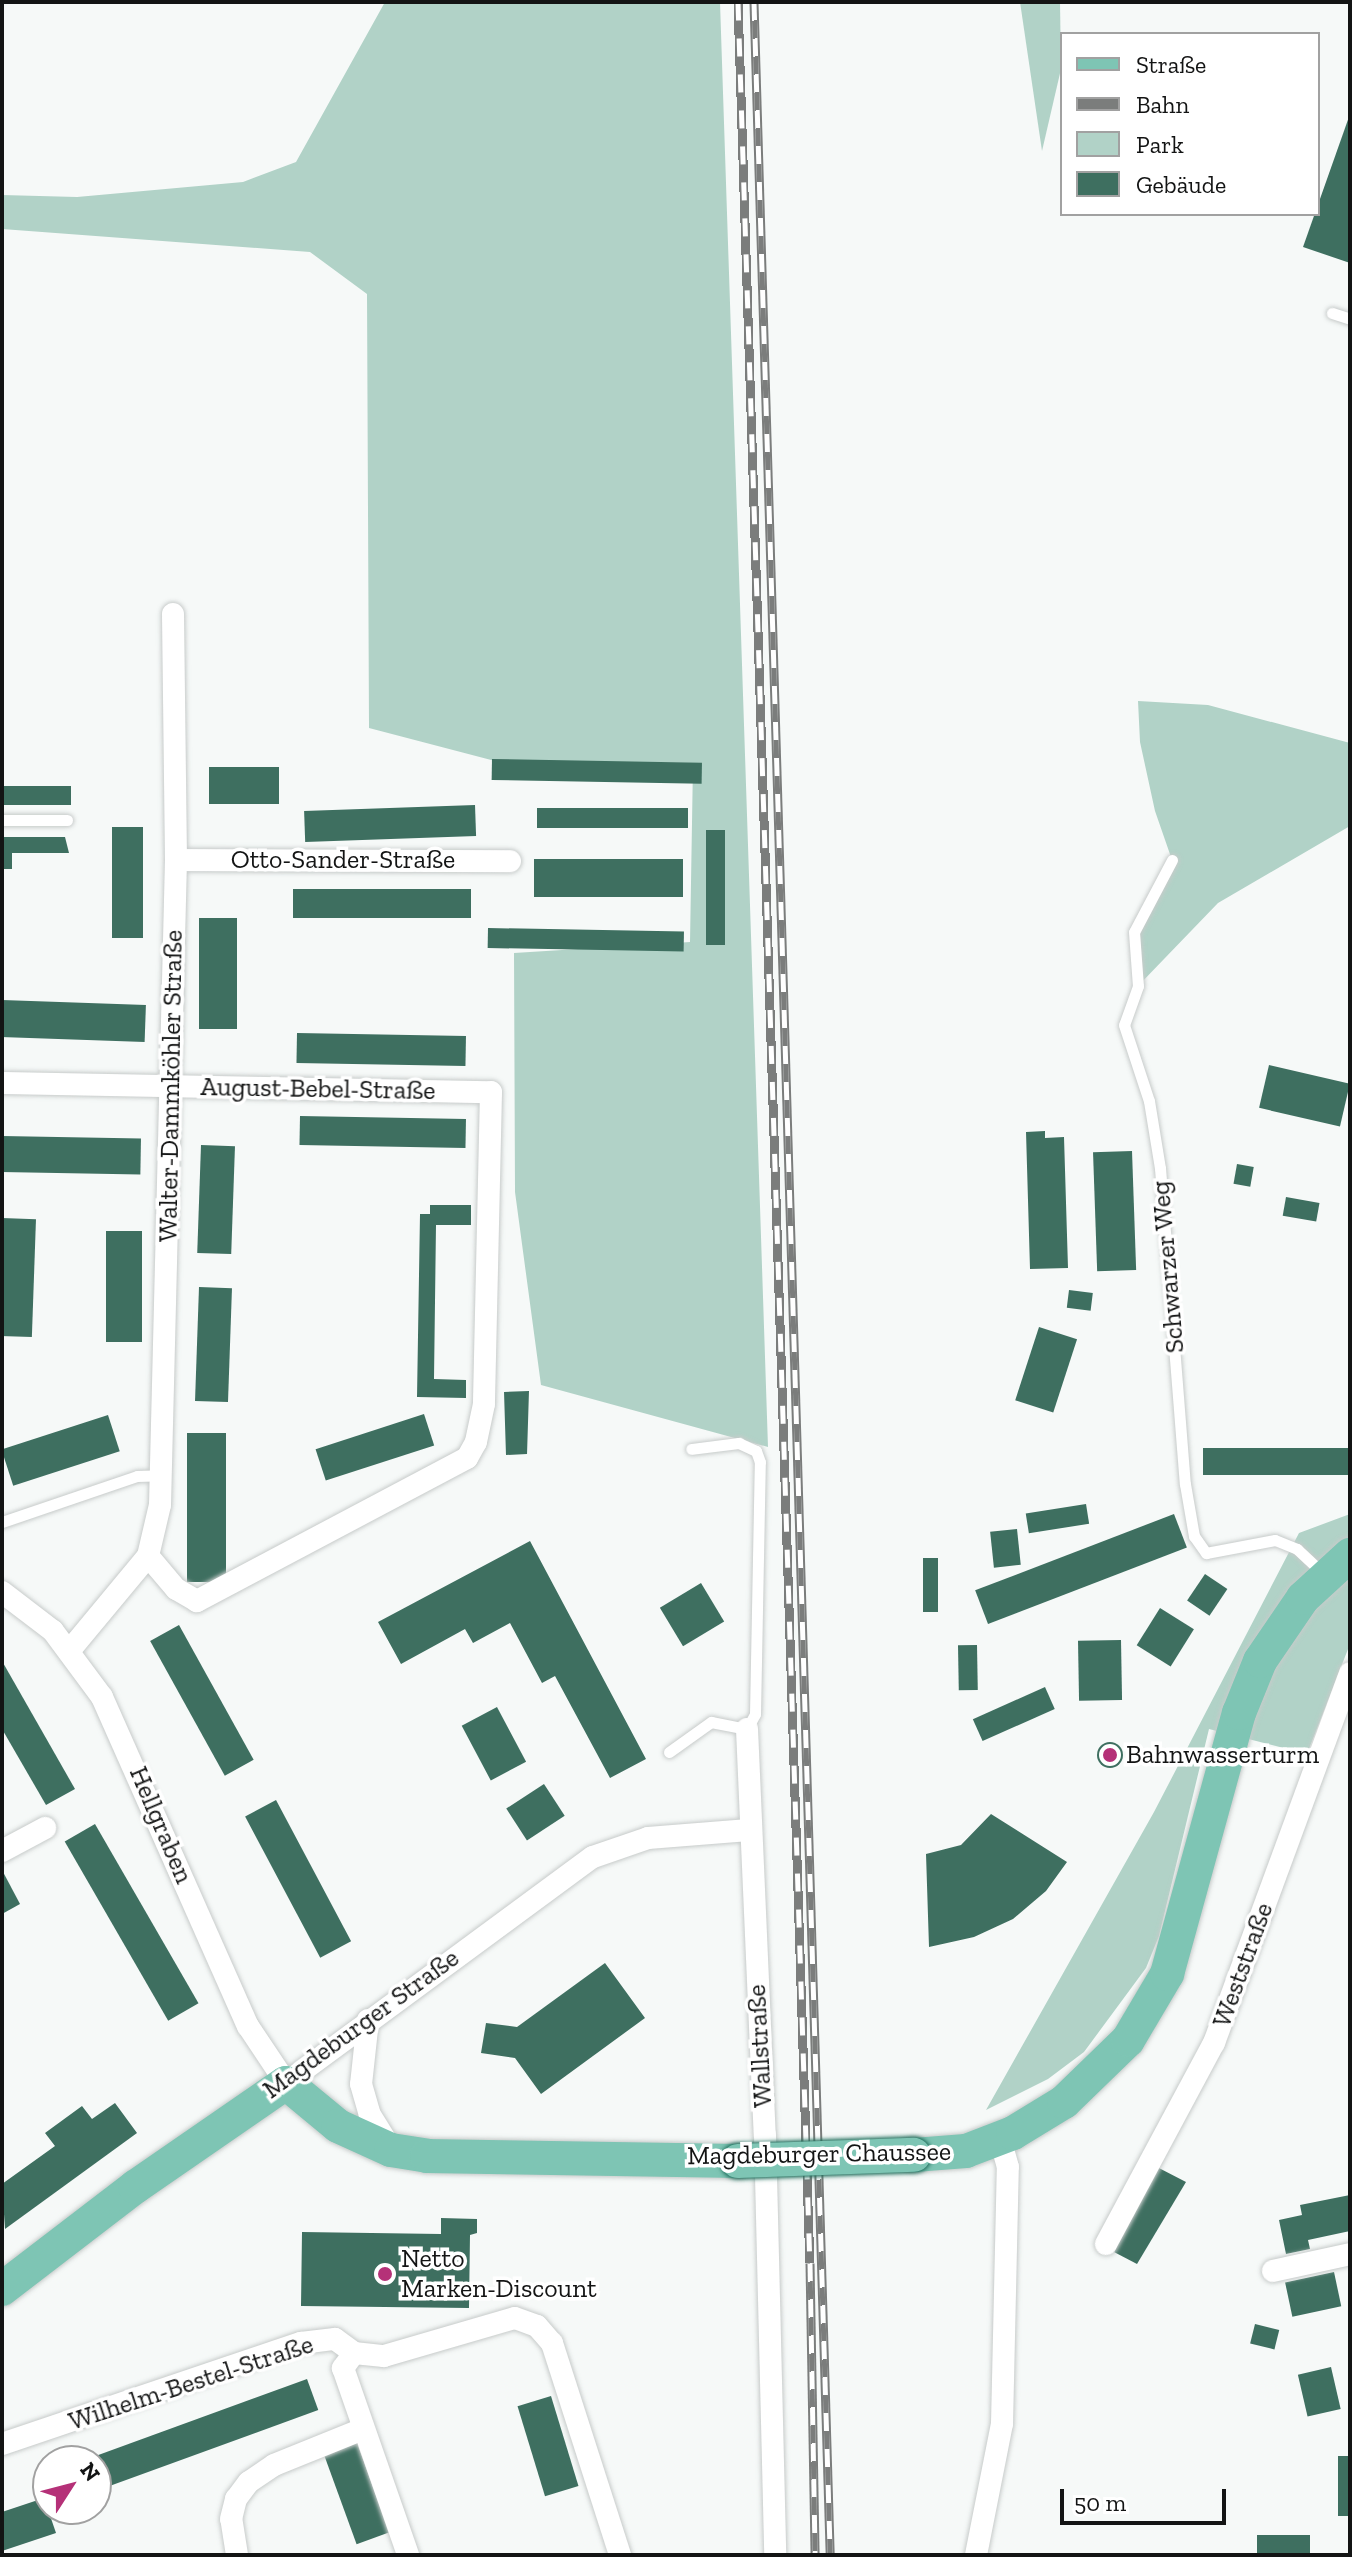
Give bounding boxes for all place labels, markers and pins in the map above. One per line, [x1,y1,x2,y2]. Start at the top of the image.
place label: Bahnwasserturm [1126,1739,1319,1771]
marker: Bahnwasserturm [1101,1746,1119,1764]
place label: Netto Marken-Discount [401,2243,597,2304]
marker: Netto Marken-Discount [376,2265,394,2283]

